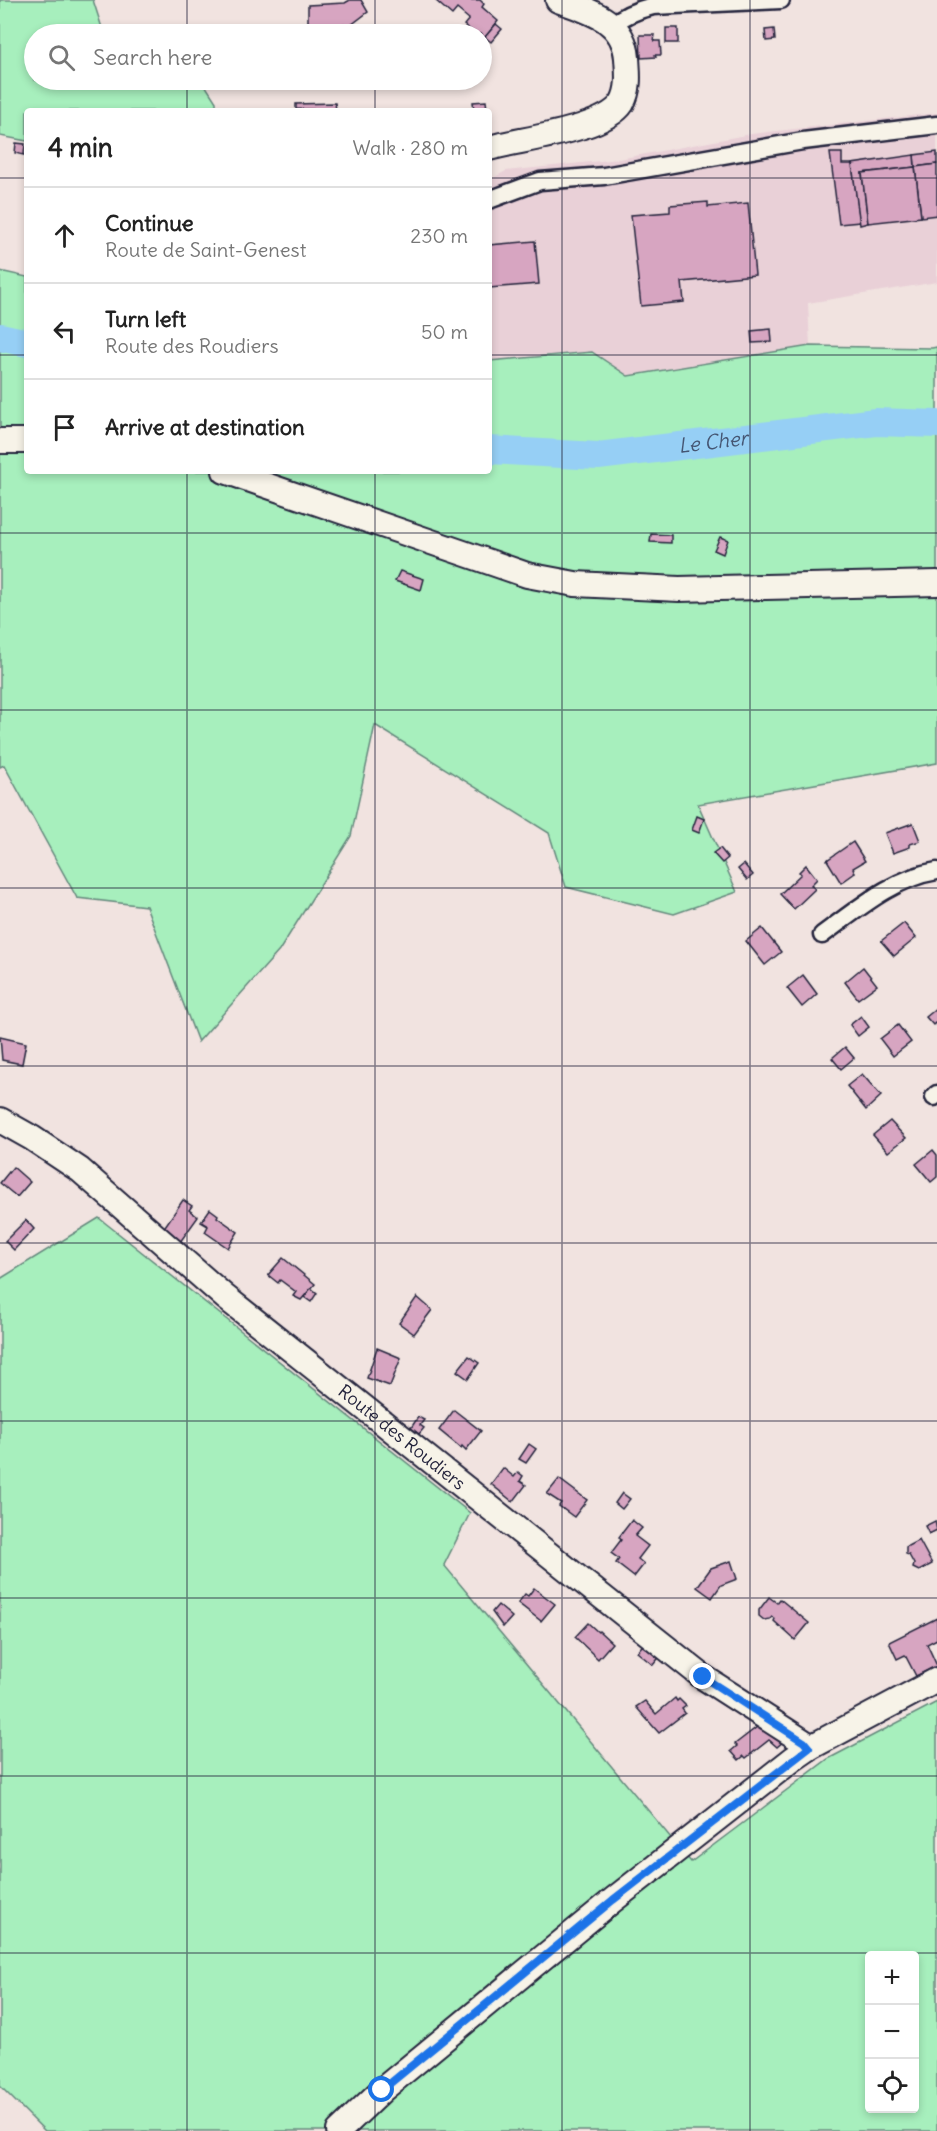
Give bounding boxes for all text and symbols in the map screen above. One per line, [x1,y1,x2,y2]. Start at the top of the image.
search box [24,24,492,90]
icon: search [45,41,78,74]
text: Search here [93,43,212,71]
text: 4 min [48,131,113,164]
text: Walk · 280 m [352,135,468,160]
text: Continue [105,209,194,237]
icon: ahead [48,219,81,252]
text: 230 m [410,223,468,248]
text: Route de Saint-Genest [105,237,306,262]
text: Turn left [105,305,186,333]
icon: left [48,315,81,348]
text: 50 m [421,319,468,344]
text: Route des Roudiers [105,333,279,358]
icon: arrive [48,411,81,444]
text: Arrive at destination [105,413,305,441]
water label: Le Cher [677,424,752,458]
street label: Route des Roudiers [334,1380,470,1495]
route end [689,1663,715,1689]
map controls [865,1951,919,2113]
button: + [865,1951,919,2005]
button: − [865,2005,919,2059]
button: locate [865,2059,919,2113]
route start [368,2076,394,2102]

